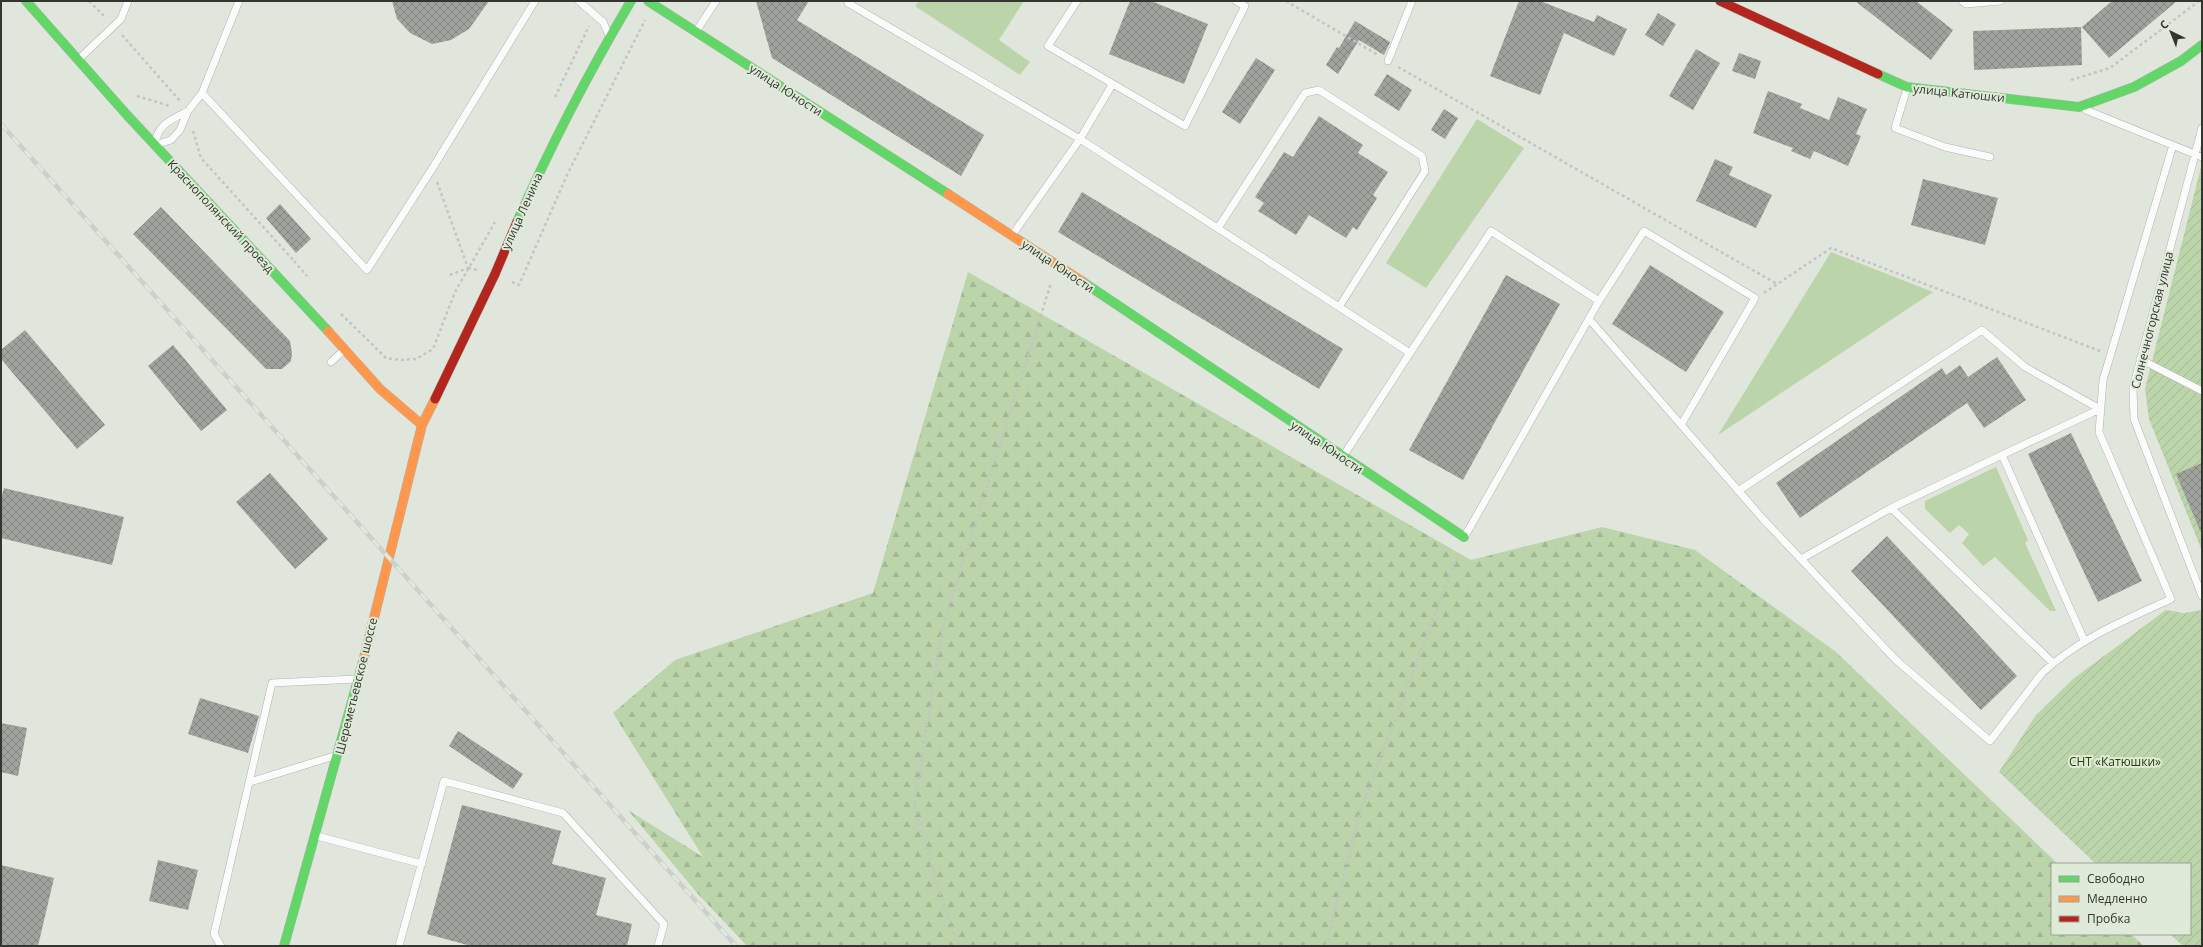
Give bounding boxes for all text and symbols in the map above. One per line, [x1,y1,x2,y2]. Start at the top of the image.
north arrow [2151,12,2191,52]
text: С [2156,16,2172,32]
street label: улица Юности [746,60,826,120]
street label: улица Катюшки [1912,80,2006,106]
street label: Краснополянский проезд [164,156,278,277]
street label: улица Ленина [497,170,547,252]
street label: улица Юности [1018,235,1098,297]
street label: Солнечногорская улица [2127,250,2177,390]
street label: улица Юности [1287,416,1367,478]
street label: Шереметьевское шоссе [331,616,381,756]
park label: СНТ «Катюшки» [2069,753,2161,770]
legend [2051,863,2191,935]
text: Свободно [2087,870,2145,887]
text: Медленно [2087,890,2147,907]
text: Пробка [2087,910,2130,927]

